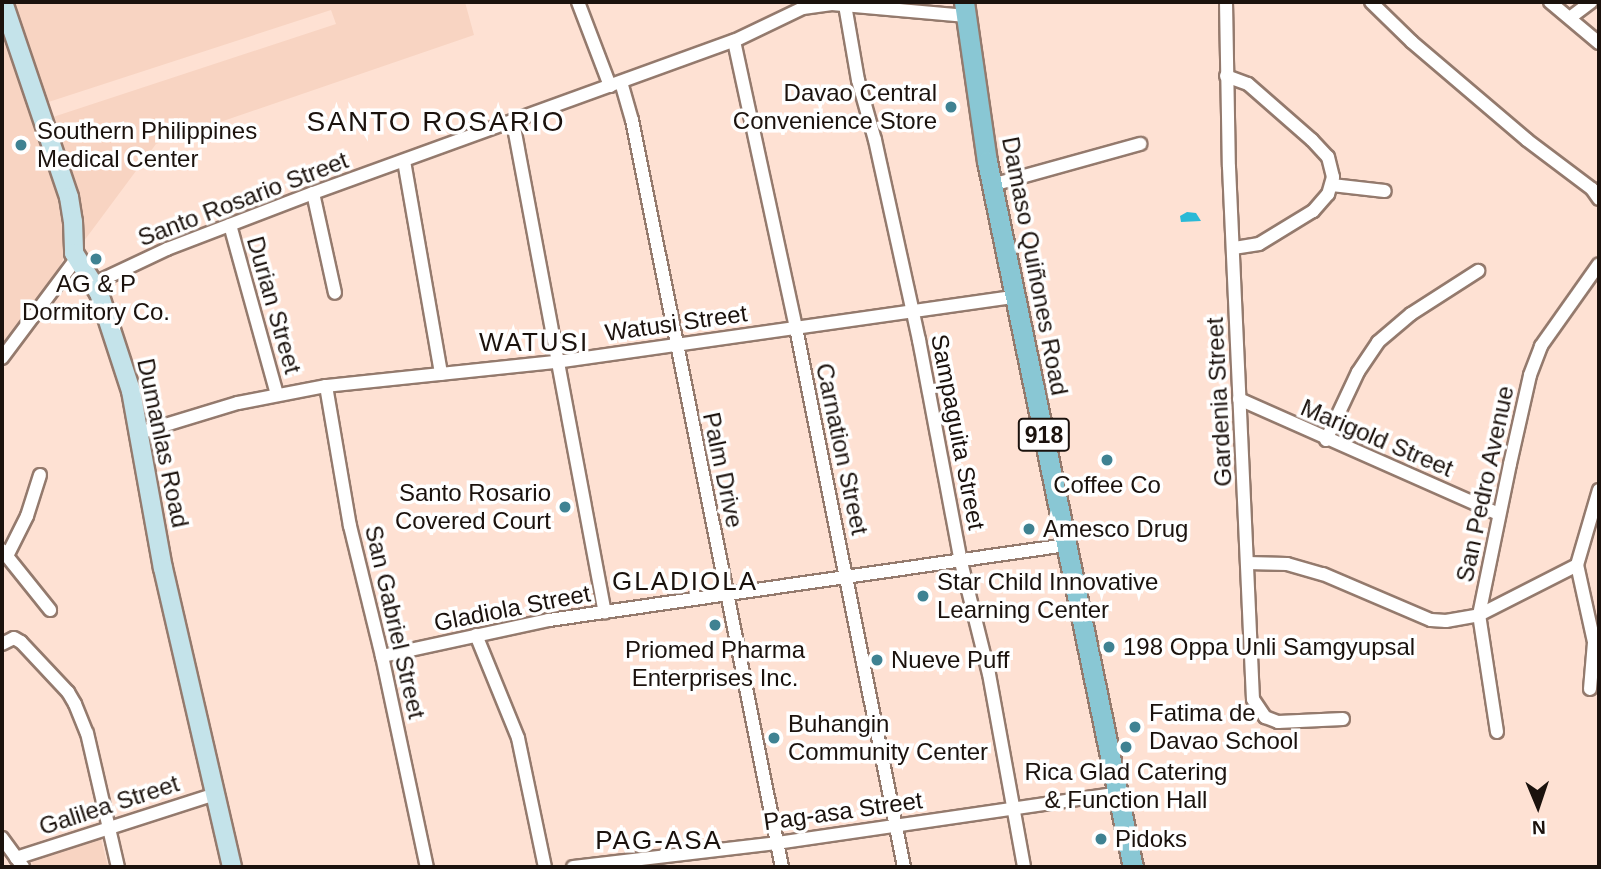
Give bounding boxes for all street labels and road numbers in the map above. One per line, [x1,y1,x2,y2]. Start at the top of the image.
street label: Damaso Quiñones Road [996,134,1074,398]
street label: Santo Rosario Street [134,146,352,252]
street label: Durian Street [241,233,307,377]
street label: Watusi Street [603,299,749,347]
street label: Gardenia Street [1200,317,1238,487]
street label: Sampaguita Street [925,332,991,532]
street label: Dumanlas Road [131,356,195,530]
street label: Carnation Street [810,361,874,537]
street label: San Pedro Avenue [1450,383,1520,585]
street label: Marigold Street [1296,393,1458,483]
street label: Palm Drive [697,410,749,530]
road number: 918 [1018,416,1070,454]
street label: San Gabriel Street [359,523,431,721]
street label: Gladiola Street [431,579,593,637]
street label: Galilea Street [35,769,183,841]
street label: Pag-asa Street [762,786,924,836]

